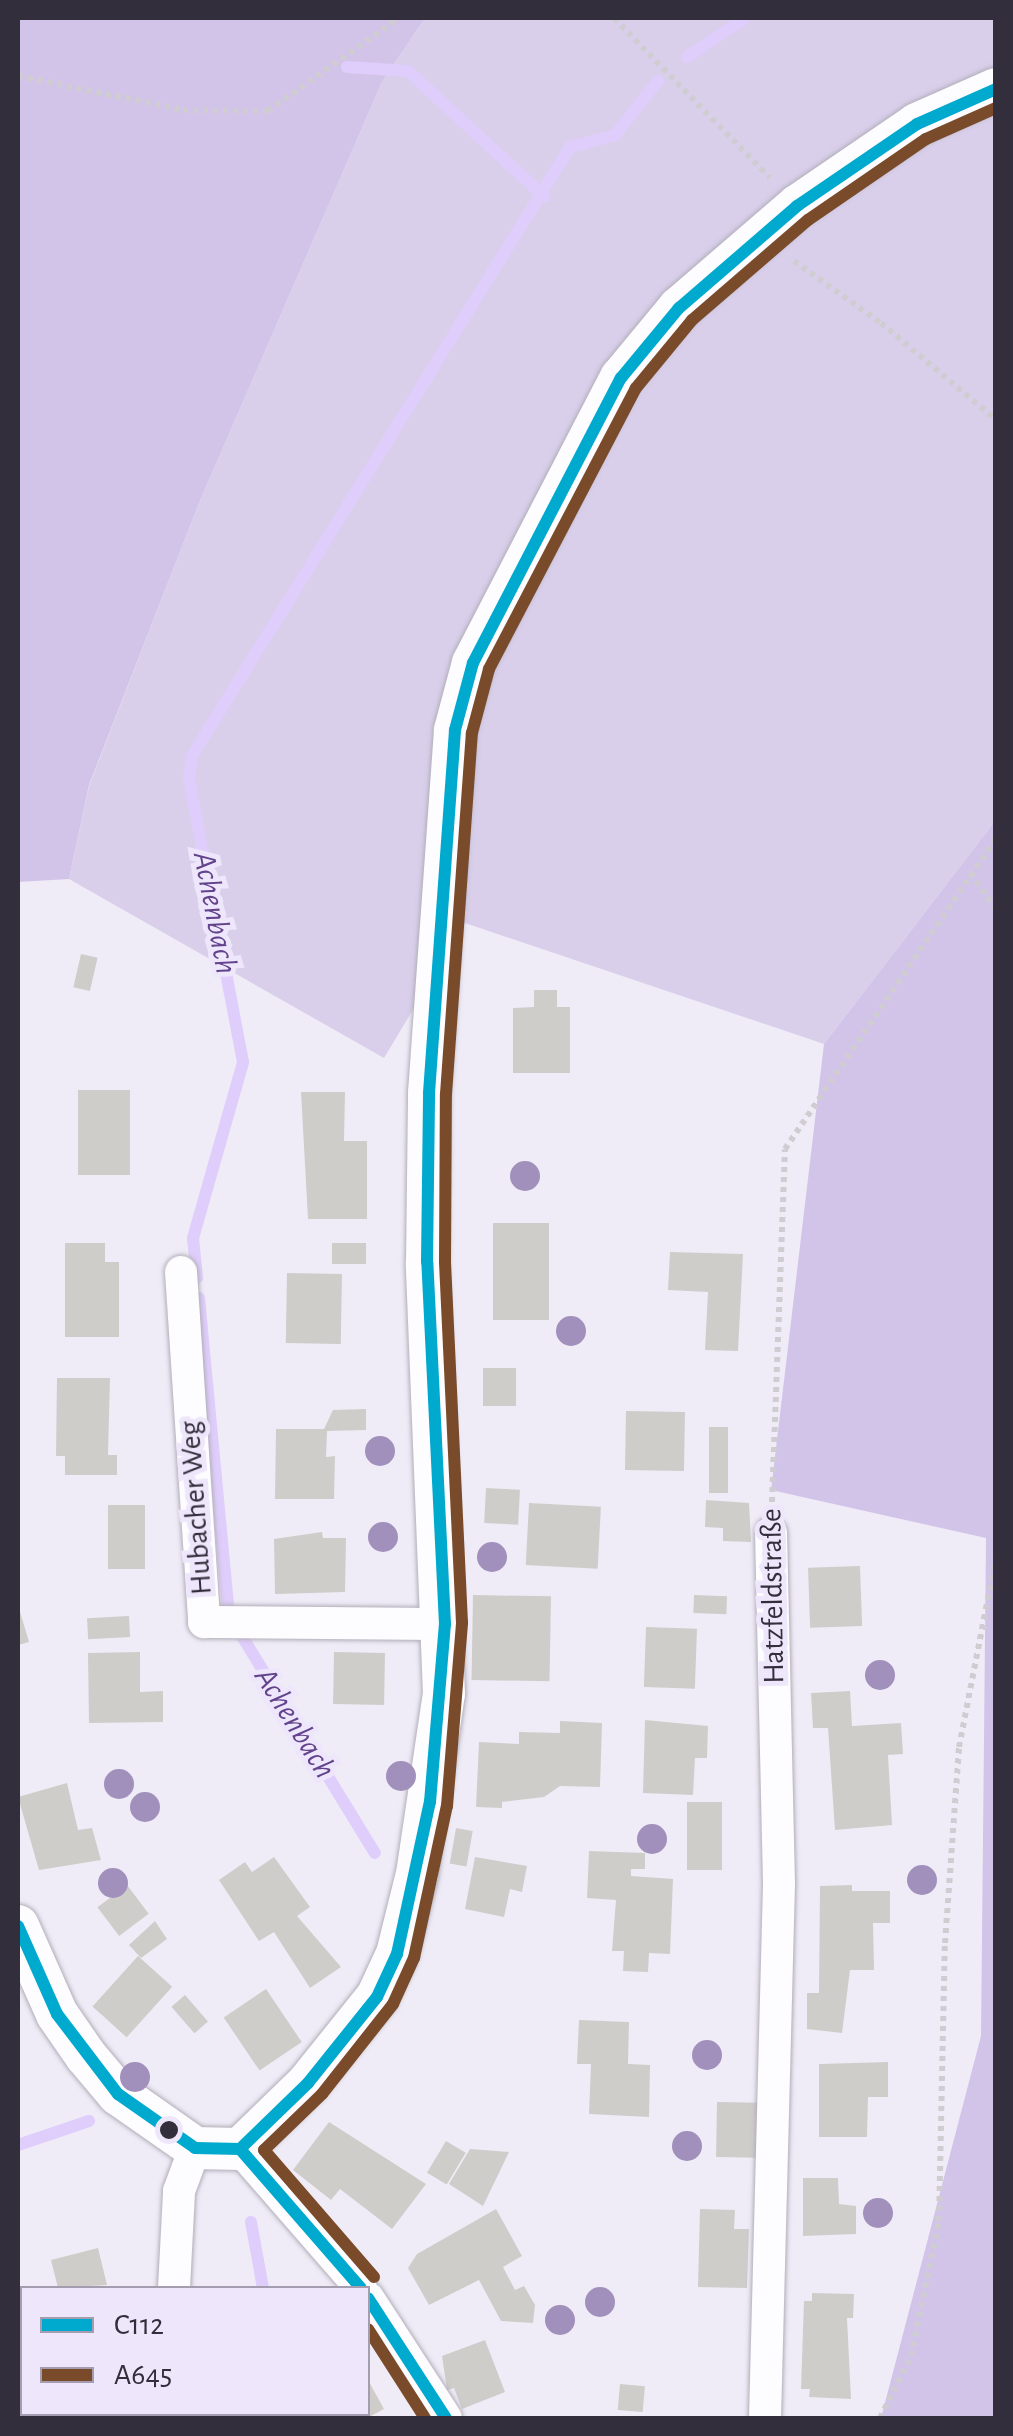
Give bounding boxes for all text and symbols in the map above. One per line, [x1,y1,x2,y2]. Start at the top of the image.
water label: Achenbach [184,849,246,977]
street label: Hubacher Weg [172,1420,220,1596]
street label: Hatzfeldstraße [753,1508,793,1684]
water label: Achenbach [246,1660,344,1786]
unlabelled marker [159,2120,179,2140]
legend [20,2286,370,2416]
text: C112 [114,2310,164,2340]
text: A645 [114,2360,172,2390]

